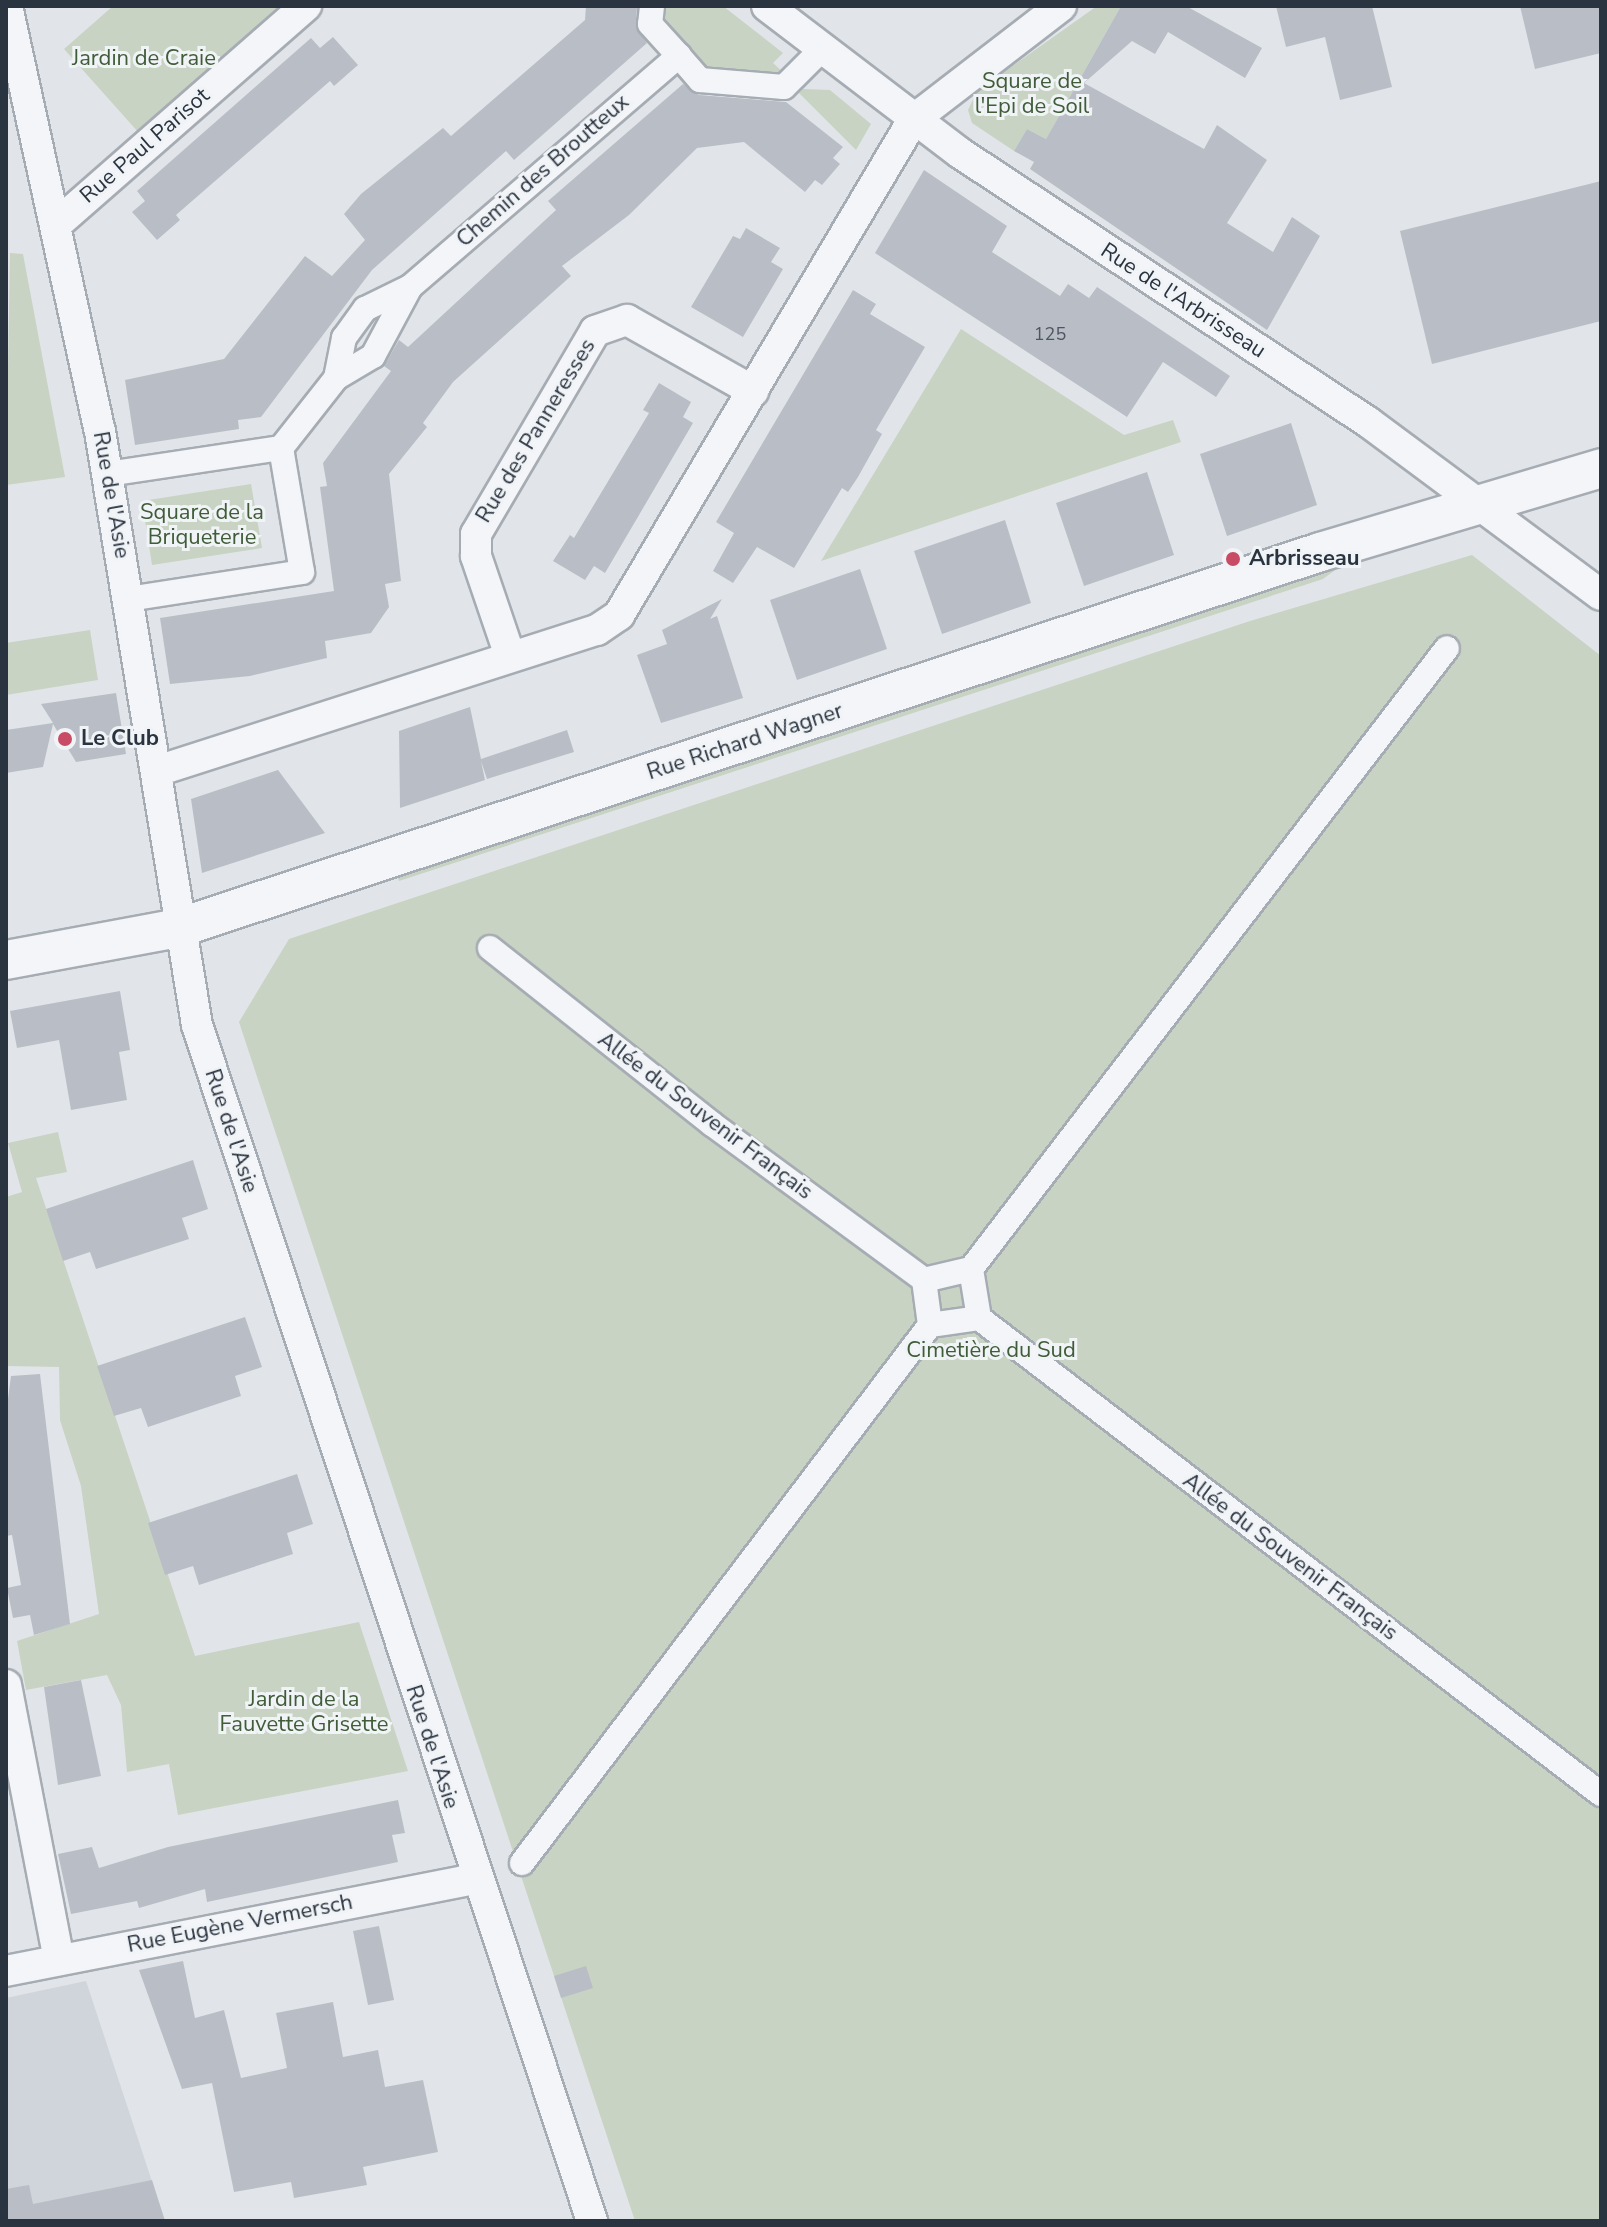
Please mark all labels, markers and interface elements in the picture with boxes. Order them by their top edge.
park label: Jardin de Craie [72,46,216,72]
park label: Square de l'Epi de Soil [975,68,1089,120]
street label: Rue Paul Parisot [75,83,215,209]
street label: Chemin des Broutteux [451,89,635,253]
street label: Rue de l'Arbrisseau [1095,238,1271,364]
house number: 125 [1034,323,1066,345]
street label: Rue des Panneresses [471,334,601,528]
street label: Rue de l'Asie [87,429,135,561]
park label: Square de la Briqueterie [140,499,264,550]
place label: Arbrisseau [1249,546,1360,572]
marker: Arbrisseau [1224,550,1242,568]
street label: Rue Richard Wagner [644,698,846,786]
place label: Le Club [81,726,159,752]
marker: Le Club [56,730,74,748]
street label: Allée du Souvenir Français [592,1027,818,1205]
street label: Rue de l'Asie [199,1066,263,1196]
park label: Cimetière du Sud [906,1338,1076,1364]
street label: Allée du Souvenir Français [1177,1468,1403,1646]
street label: Rue de l'Asie [400,1682,464,1812]
park label: Jardin de la Fauvette Grisette [220,1686,388,1738]
street label: Rue Eugène Vermersch [125,1889,355,1959]

